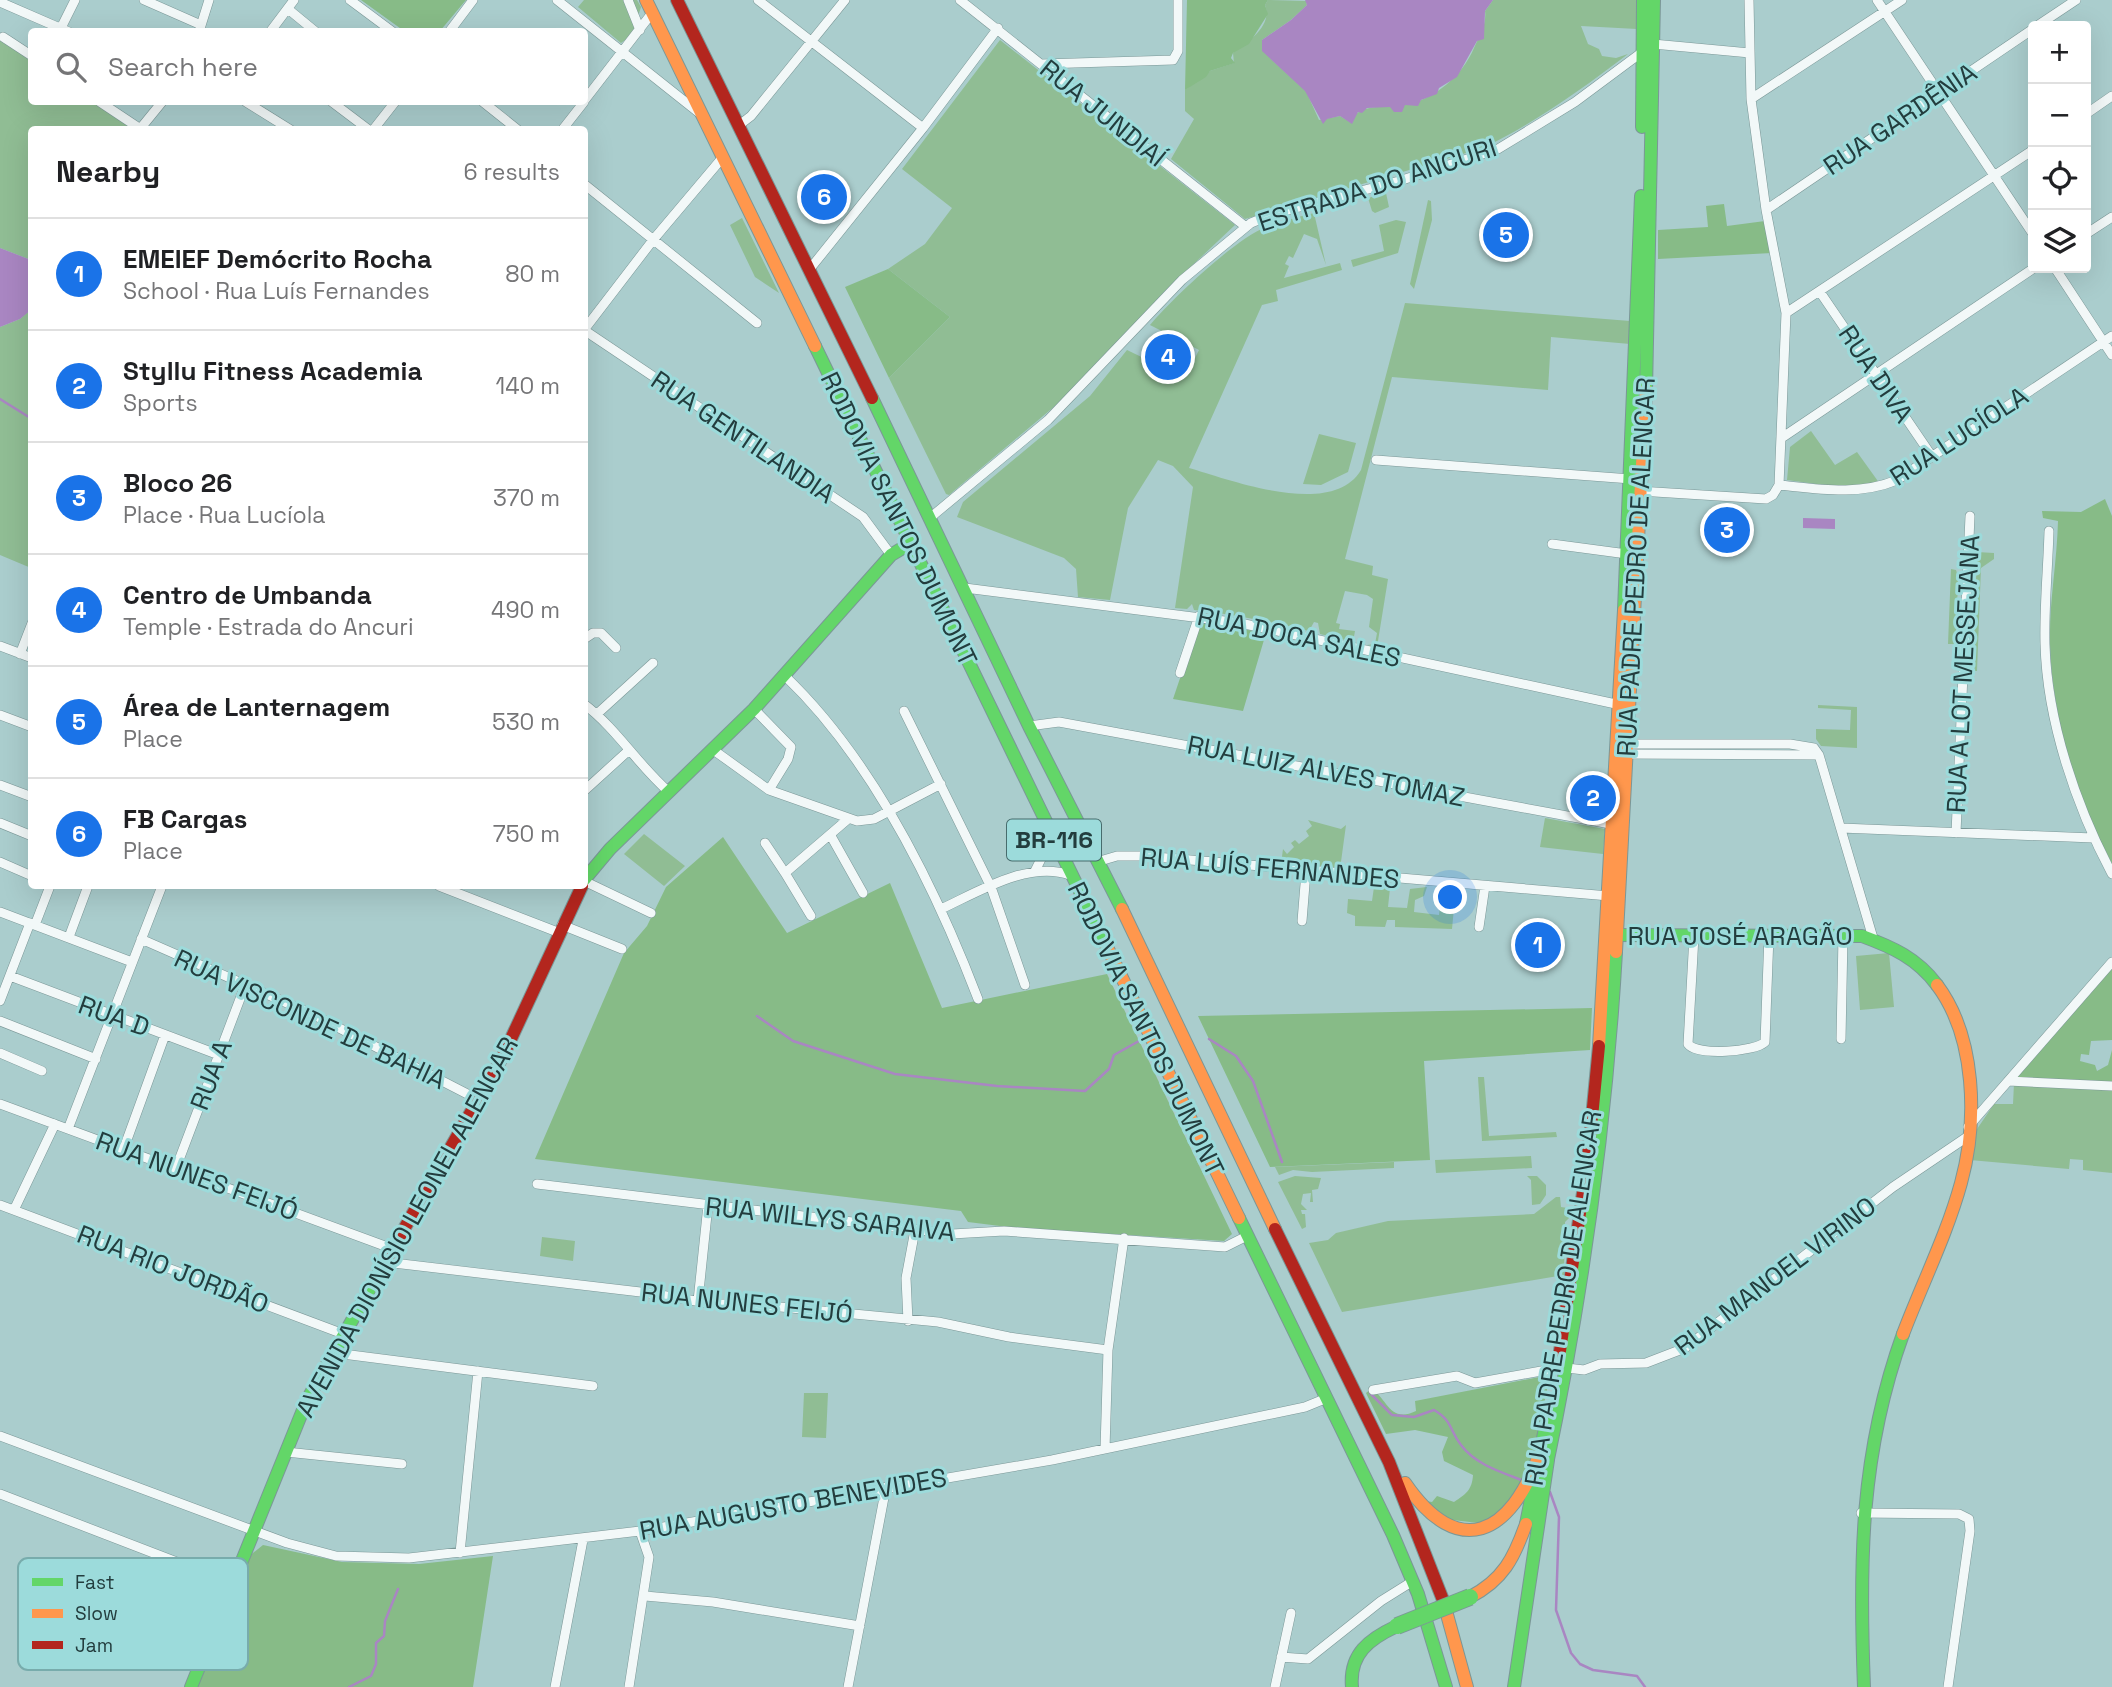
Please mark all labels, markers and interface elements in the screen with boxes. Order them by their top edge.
map controls [2028,21,2091,273]
button: + [2028,21,2091,84]
search box [28,28,588,105]
icon: search [52,48,90,86]
text: Search here [108,50,258,84]
street label: RUA JUNDIAÍ [1033,52,1173,174]
street label: RUA GARDÊNIA [1817,55,1983,183]
button: − [2028,84,2091,147]
street label: ESTRADA DO ANCURI [1253,130,1501,240]
button: locate [2028,147,2091,210]
text: Nearby [56,152,160,191]
text: 6 results [464,157,560,187]
pin: 6 [801,171,847,223]
pin: 5 [1483,209,1529,261]
button: layers [2028,210,2091,273]
text: EMEIEF Demócrito Rocha [123,242,432,276]
text: 1 [74,259,84,289]
text: 80 m [505,259,560,289]
text: School · Rua Luís Fernandes [123,276,430,306]
street label: RUA DIVA [1831,319,1921,429]
pin: 4 [1145,331,1191,383]
text: Styllu Fitness Academia [123,354,423,388]
street label: RUA GENTILANDIA [645,363,841,511]
street label: RODOVIA SANTOS DUMONT [813,366,985,672]
text: 2 [72,371,86,401]
text: 140 m [496,371,560,401]
street label: RUA PADRE PEDRO DE ALENCAR [1609,377,1663,757]
street label: RUA LUCÍOLA [1883,379,2035,493]
text: Sports [123,388,198,418]
text: Bloco 26 [123,466,232,500]
text: 3 [72,483,86,513]
text: 370 m [493,483,560,513]
text: Place · Rua Lucíola [123,500,326,530]
pin: 3 [1704,504,1750,556]
street label: RUA A LOT MESSEJANA [1939,534,1987,814]
text: Centro de Umbanda [123,578,372,612]
text: 4 [72,595,86,625]
text: 490 m [491,595,560,625]
street label: RUA DOCA SALES [1194,599,1404,675]
text: Temple · Estrada do Ancuri [123,612,414,642]
text: Área de Lanternagem [123,690,390,724]
text: 5 [72,707,86,737]
text: 530 m [492,707,560,737]
text: Place [123,724,183,754]
street label: RUA LUIZ ALVES TOMAZ [1184,727,1468,815]
pin: 2 [1570,772,1616,824]
text: FB Cargas [123,802,248,836]
text: 6 [72,819,86,849]
text: 750 m [493,819,560,849]
road number: BR-116 [1007,820,1101,860]
text: Place [123,836,183,866]
street label: RUA LUÍS FERNANDES [1139,840,1401,896]
street label: RODOVIA SANTOS DUMONT [1060,876,1232,1182]
your location [1433,880,1467,914]
pin: 1 [1515,919,1561,971]
street label: RUA JOSÉ ARAGÃO [1627,919,1853,953]
street label: RUA VISCONDE DE BAHIA [169,941,451,1097]
street label: RUA D [74,987,154,1045]
street label: AVENIDA DIONÍSIO LEONEL ALENCAR [288,1031,526,1423]
street label: RUA A [182,1035,240,1115]
street label: RUA PADRE PEDRO DE ALENCAR [1517,1108,1609,1488]
street label: RUA NUNES FEIJÓ [91,1124,303,1228]
street label: RUA WILLYS SARAIVA [704,1189,956,1249]
street label: RUA MANOEL VIRINO [1667,1189,1883,1363]
street label: RUA RIO JORDÃO [72,1217,274,1321]
street label: RUA NUNES FEIJÓ [639,1275,855,1331]
street label: RUA AUGUSTO BENEVIDES [637,1460,949,1548]
legend [18,1558,248,1670]
text: Fast [75,1570,115,1595]
text: Slow [75,1601,118,1626]
text: Jam [75,1633,113,1658]

